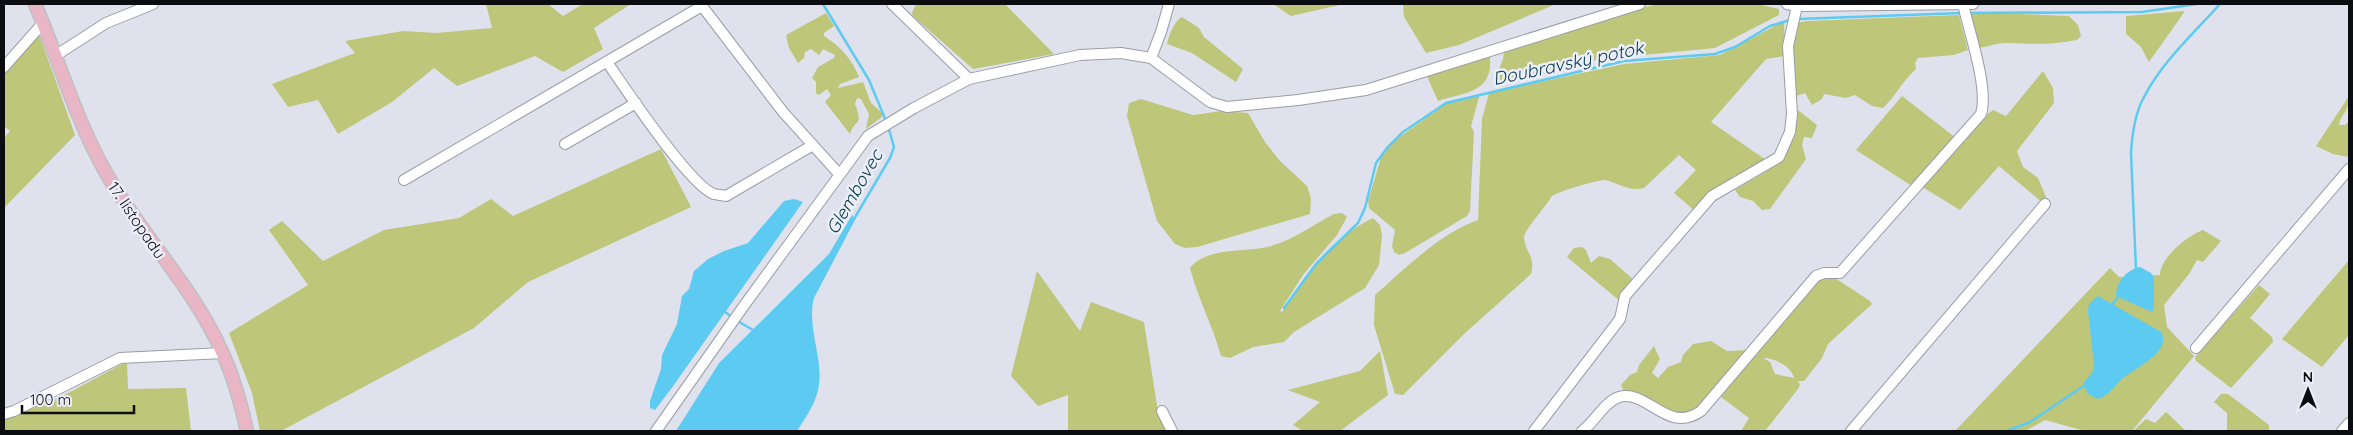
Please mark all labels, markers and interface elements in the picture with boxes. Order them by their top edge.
water label: Doubravský potok [1491,36,1647,90]
water label: Glembovec [821,144,888,238]
street label: 17. listopadu [104,178,170,262]
north arrow [2283,365,2333,415]
text: N [2303,368,2313,386]
scale bar [22,382,135,414]
text: 100 m [30,390,71,409]

